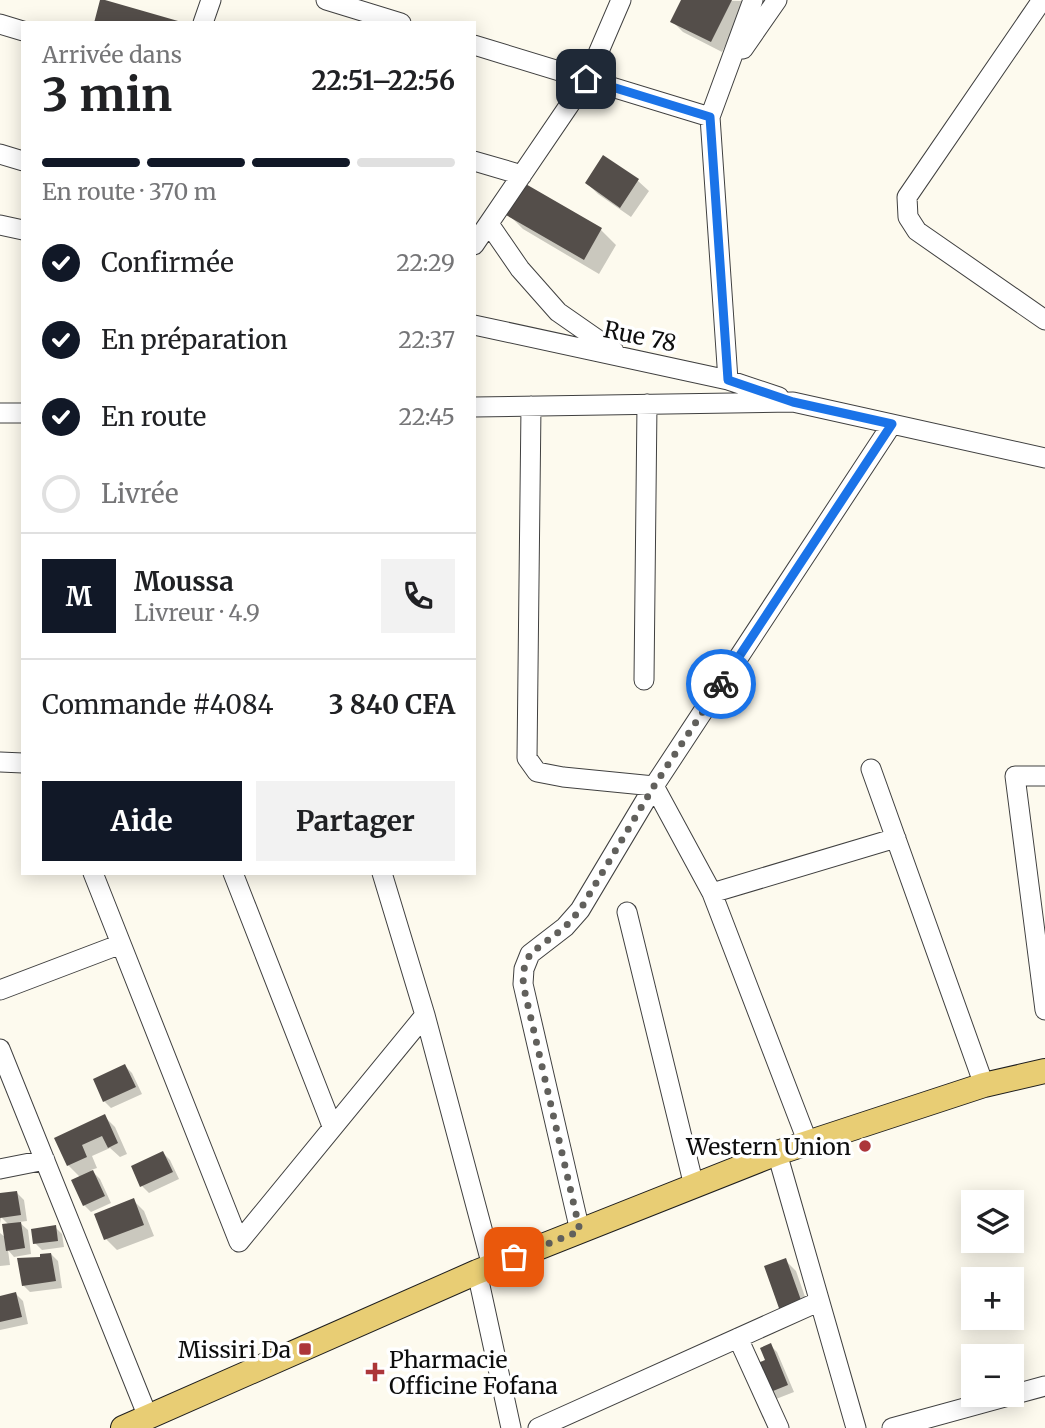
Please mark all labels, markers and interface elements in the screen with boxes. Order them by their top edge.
text: Arrivée dans [42,40,182,69]
pin [556,49,616,109]
icon: home [567,60,605,98]
text: 22:51–22:56 [312,64,455,97]
text: 3 min [42,66,172,124]
text: En route · 370 m [42,177,217,206]
icon: check [42,244,80,282]
text: Confirmée [101,246,234,279]
text: 22:29 [396,248,455,277]
street label: Rue 78 [601,314,679,358]
icon: check [42,321,80,359]
text: En préparation [101,323,288,356]
text: 22:37 [398,325,455,354]
icon: check [42,398,80,436]
text: En route [101,400,206,433]
text: 22:45 [399,402,455,431]
text: Livrée [101,477,179,510]
button: phone [381,559,455,633]
text: Moussa [134,565,234,598]
text: M [66,580,92,613]
text: Livreur · 4.9 [134,598,260,627]
courier [686,649,756,719]
icon: bike [702,665,740,703]
text: Commande #4084 [42,688,273,721]
text: 3 840 CFA [329,688,455,721]
button: Aide [42,781,242,861]
button: Partager [256,781,455,861]
place label: Western Union [685,1132,851,1161]
marker: Western Union [857,1138,873,1154]
map controls [961,1190,1024,1407]
button: layers [961,1190,1024,1253]
pin [484,1227,544,1287]
icon: bag [495,1238,533,1276]
button: + [961,1267,1024,1330]
place label: Missiri Da [178,1335,291,1364]
marker: Missiri Da [297,1341,313,1357]
button: − [961,1344,1024,1407]
place label: Pharmacie Officine Fofana [389,1345,558,1400]
marker: Pharmacie Officine Fofana [367,1364,383,1380]

